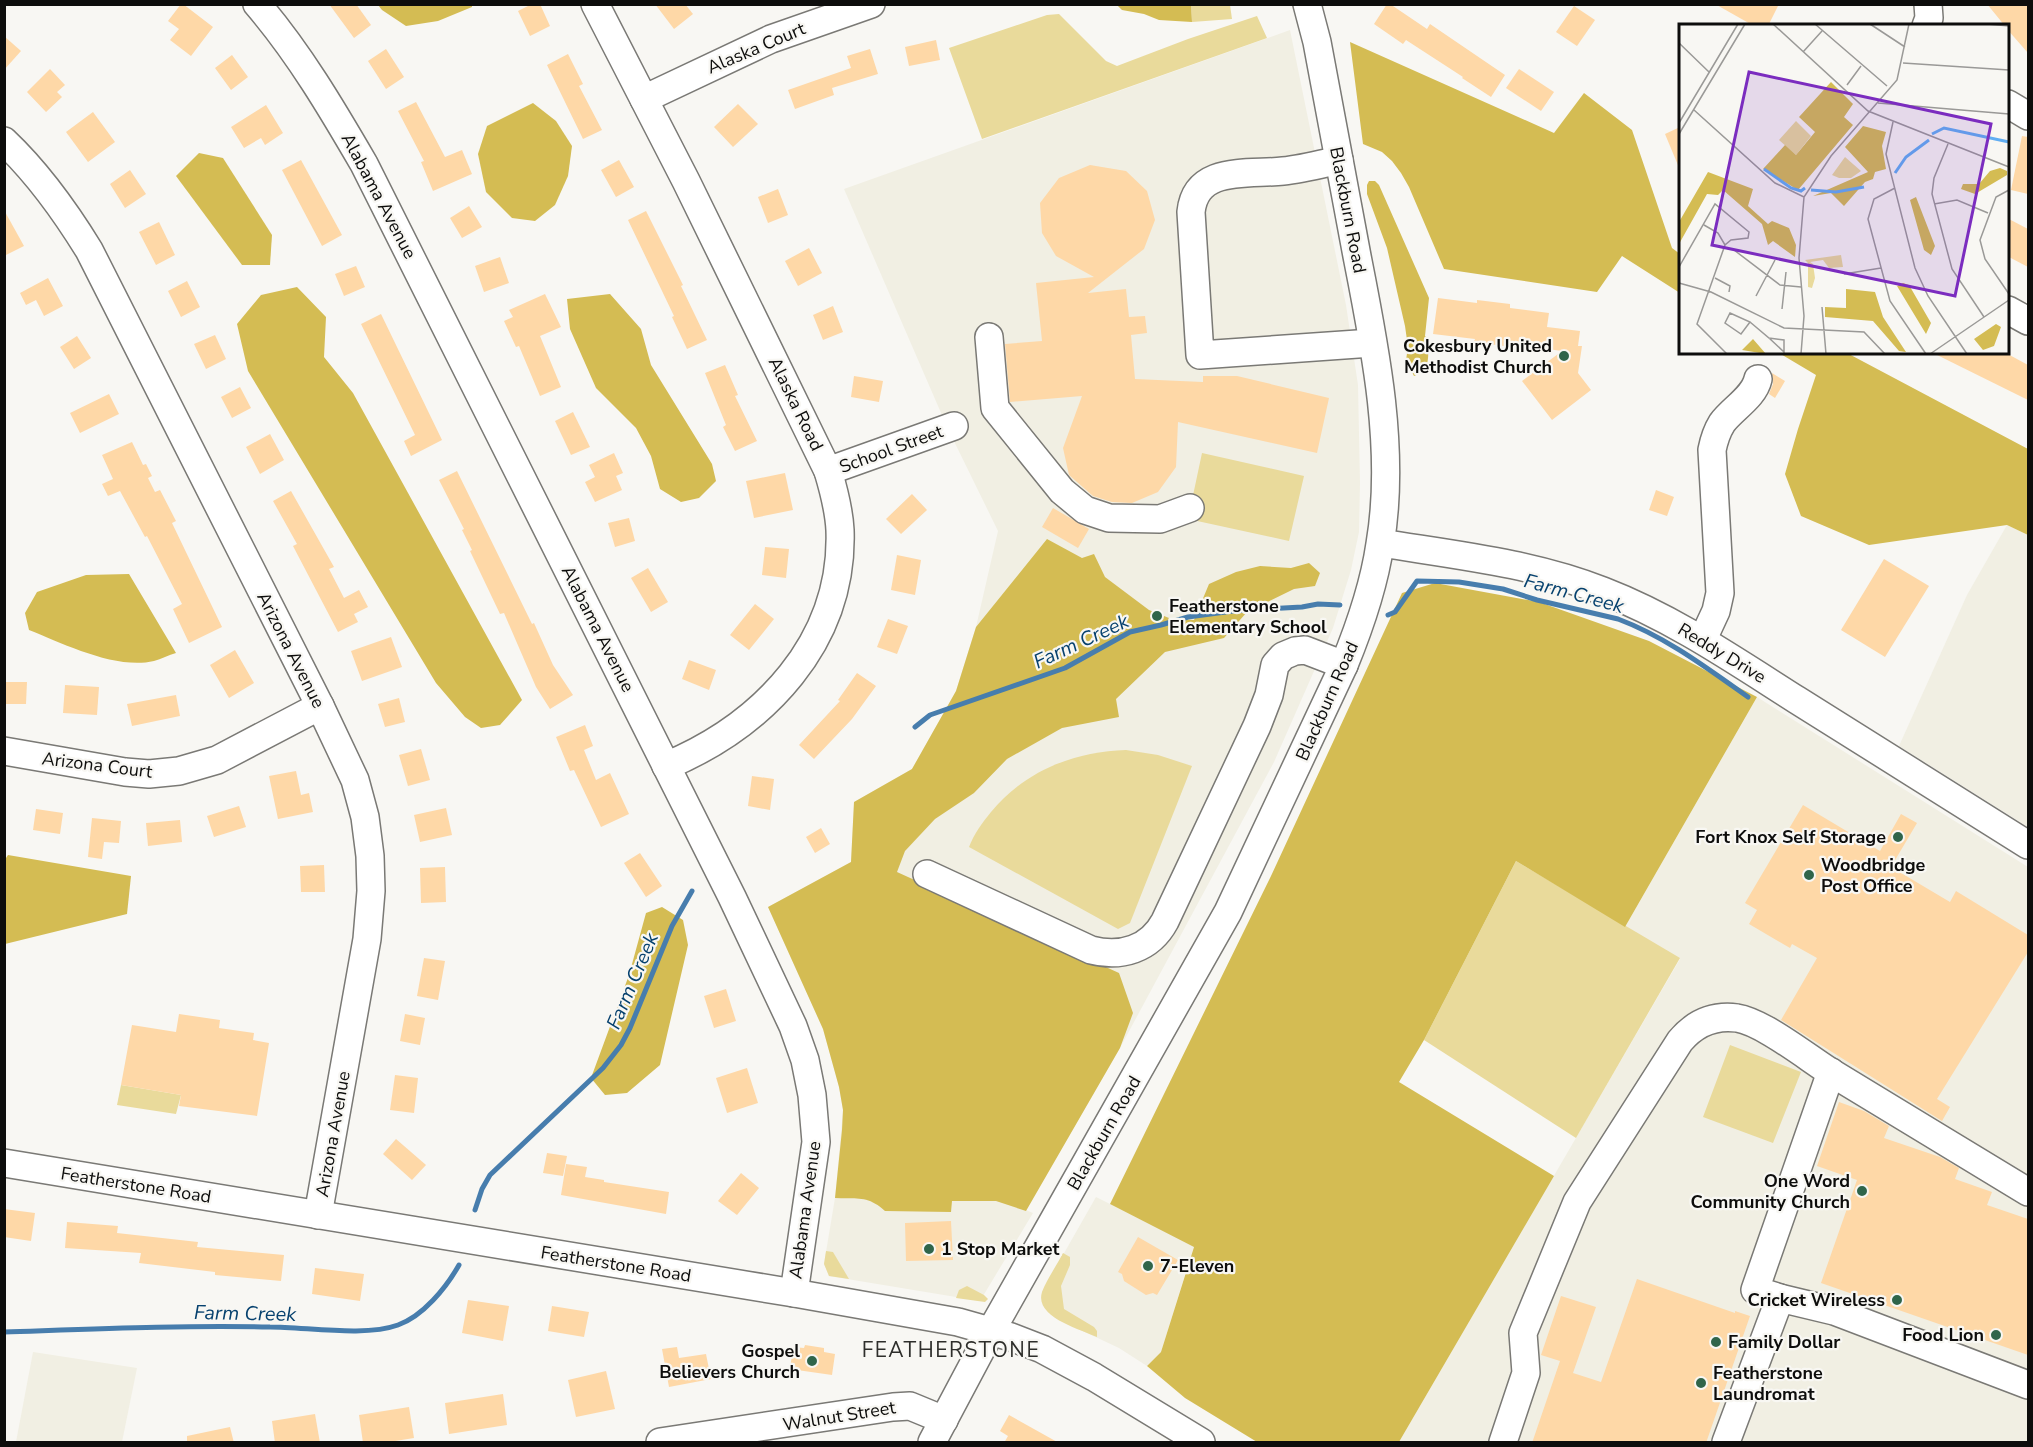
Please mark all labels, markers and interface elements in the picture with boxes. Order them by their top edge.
street label: Alaska Court [703,16,809,79]
inset map [1679,24,2009,354]
street label: Alabama Avenue [336,129,422,263]
street label: Blackburn Road [1324,145,1372,275]
place label: Cokesbury United Methodist Church [1403,334,1552,379]
marker: Cokesbury United Methodist Church [1557,349,1571,363]
street label: Alaska Road [763,353,829,455]
street label: School Street [836,419,947,479]
street label: Alabama Avenue [556,562,640,696]
water label: Farm Creek [1521,567,1628,620]
street label: Arizona Avenue [251,588,331,712]
place label: Featherstone Elementary School [1169,594,1327,639]
water label: Farm Creek [1029,607,1134,675]
marker: Featherstone Elementary School [1150,609,1164,623]
street label: Reddy Drive [1673,617,1771,689]
street label: Blackburn Road [1290,638,1364,764]
street label: Arizona Court [40,746,154,784]
place label: Fort Knox Self Storage [1695,825,1886,849]
marker: Fort Knox Self Storage [1891,830,1905,844]
place label: Woodbridge Post Office [1821,853,1926,898]
marker: Woodbridge Post Office [1802,868,1816,882]
water label: Farm Creek [600,928,665,1034]
street label: Arizona Avenue [310,1069,356,1199]
street label: Blackburn Road [1062,1072,1146,1194]
street label: Alabama Avenue [783,1140,827,1280]
street label: Featherstone Road [59,1161,213,1209]
place label: One Word Community Church [1690,1169,1850,1214]
marker: One Word Community Church [1855,1184,1869,1198]
place label: 1 Stop Market [941,1237,1059,1261]
street label: Featherstone Road [539,1240,693,1288]
marker: 1 Stop Market [922,1242,936,1256]
place label: 7-Eleven [1160,1254,1234,1278]
marker: 7-Eleven [1141,1259,1155,1273]
place label: Cricket Wireless [1747,1288,1885,1312]
marker: Cricket Wireless [1890,1293,1904,1307]
water label: Farm Creek [194,1299,297,1328]
place label: Food Lion [1902,1323,1984,1347]
marker: Food Lion [1989,1328,2003,1342]
place label: Family Dollar [1728,1330,1840,1354]
marker: Family Dollar [1709,1335,1723,1349]
district label: FEATHERSTONE [862,1336,1040,1364]
place label: Gospel Believers Church [659,1339,800,1384]
marker: Gospel Believers Church [805,1354,819,1368]
place label: Featherstone Laundromat [1713,1361,1823,1406]
marker: Featherstone Laundromat [1694,1376,1708,1390]
street label: Walnut Street [781,1395,898,1437]

